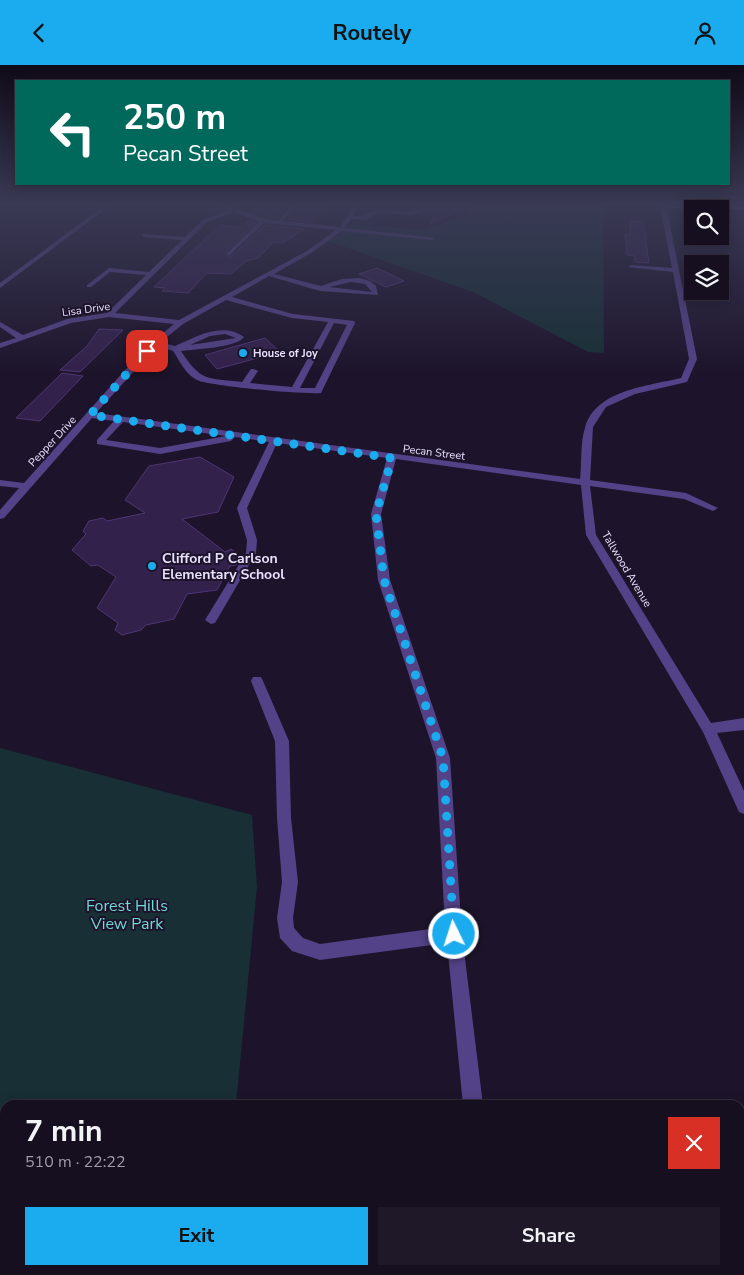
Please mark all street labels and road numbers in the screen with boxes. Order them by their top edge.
street label: Lisa Drive [61,299,111,320]
street label: Pepper Drive [25,413,80,470]
street label: Pecan Street [402,441,466,464]
street label: Tallwood Avenue [598,529,655,610]

